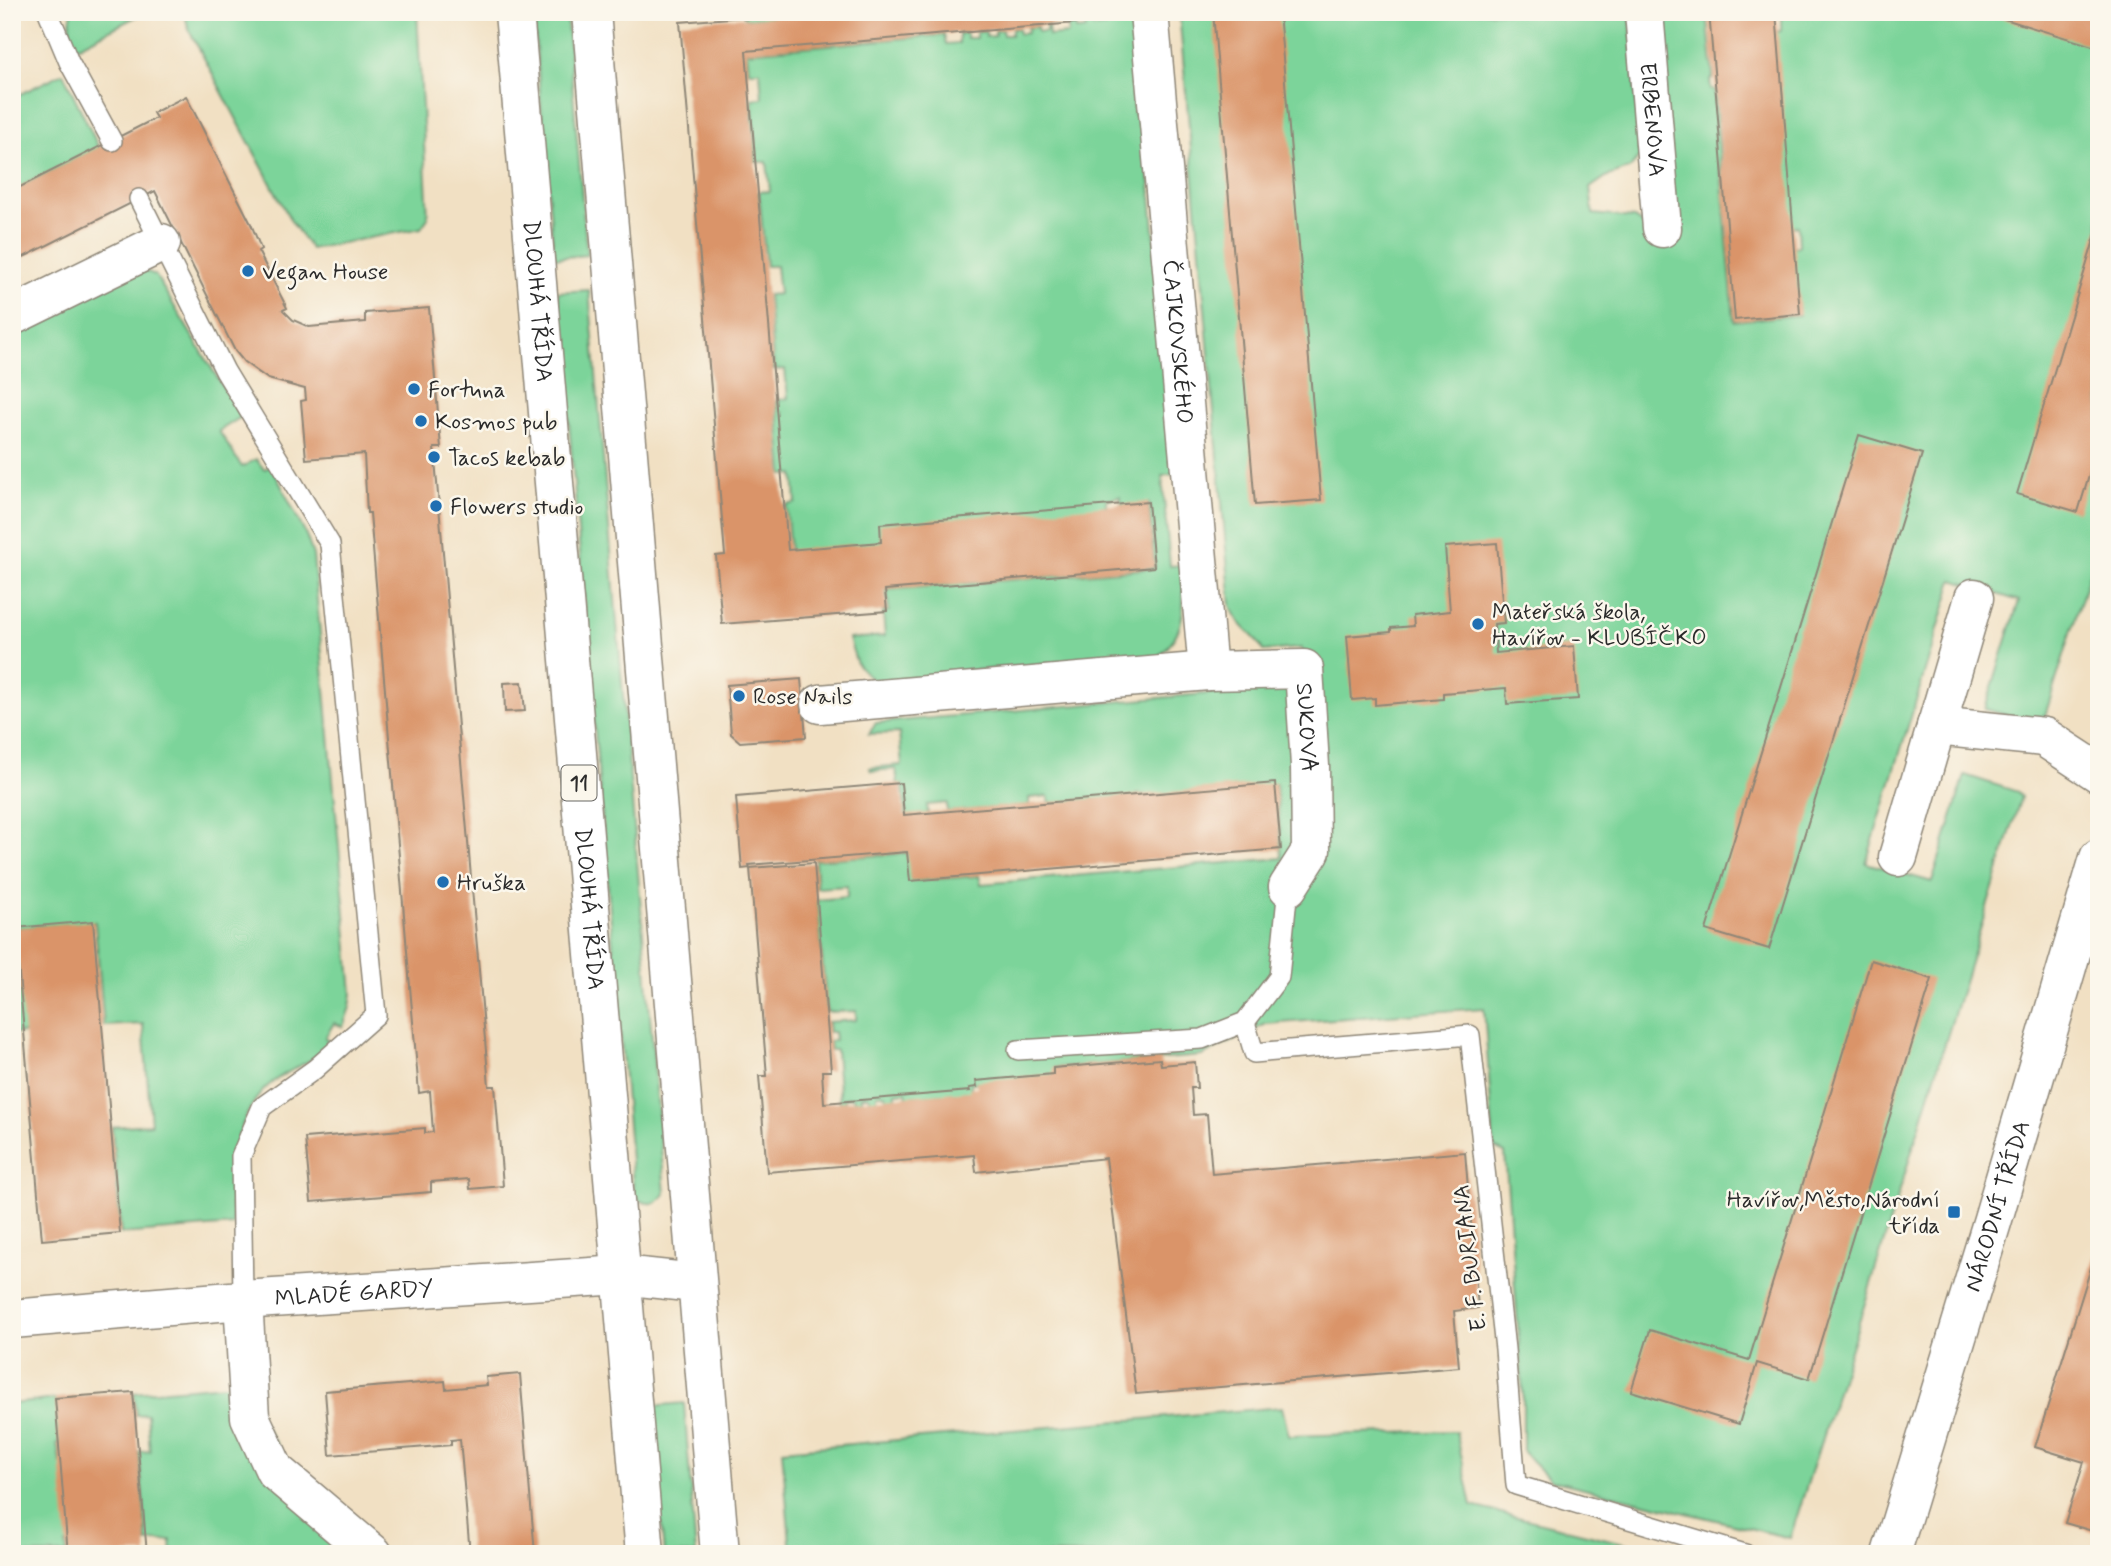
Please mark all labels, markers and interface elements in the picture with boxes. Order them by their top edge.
street label: ERBENOVA [1631,61,1671,178]
street label: DLOUHÁ TŘÍDA [515,219,558,384]
place label: Vegan House [262,258,388,290]
street label: ČAJKOVSKÉHO [1154,258,1199,425]
marker: Vegan House [240,263,256,279]
place label: Fortuna [428,376,506,406]
marker: Fortuna [406,381,422,397]
place label: Kosmos pub [435,408,558,438]
marker: Kosmos pub [413,413,429,429]
place label: Tacos kebab [448,444,565,474]
marker: Tacos kebab [426,449,442,465]
place label: Flowers studio [450,493,584,523]
marker: Flowers studio [428,498,444,514]
place label: Mateřská škola, Havířov - KLUBÍČKO [1492,598,1707,654]
marker: Mateřská škola, Havířov - KLUBÍČKO [1470,616,1486,632]
street label: SUKOVA [1288,682,1323,773]
place label: Rose Nails [753,683,852,713]
marker: Rose Nails [731,688,747,704]
road number: 11 [562,766,596,800]
street label: DLOUHÁ TŘÍDA [566,826,610,991]
place label: Hruška [457,869,526,899]
marker: Hruška [435,874,451,890]
street label: NÁRODNÍ TŘÍDA [1959,1117,2038,1296]
street label: E. F. BURIANA [1447,1183,1495,1333]
place label: Havířov,Město,Národní třída [1727,1186,1940,1242]
marker: Havířov,Město,Národní třída [1946,1204,1962,1220]
street label: MLADÉ GARDY [274,1274,435,1315]

